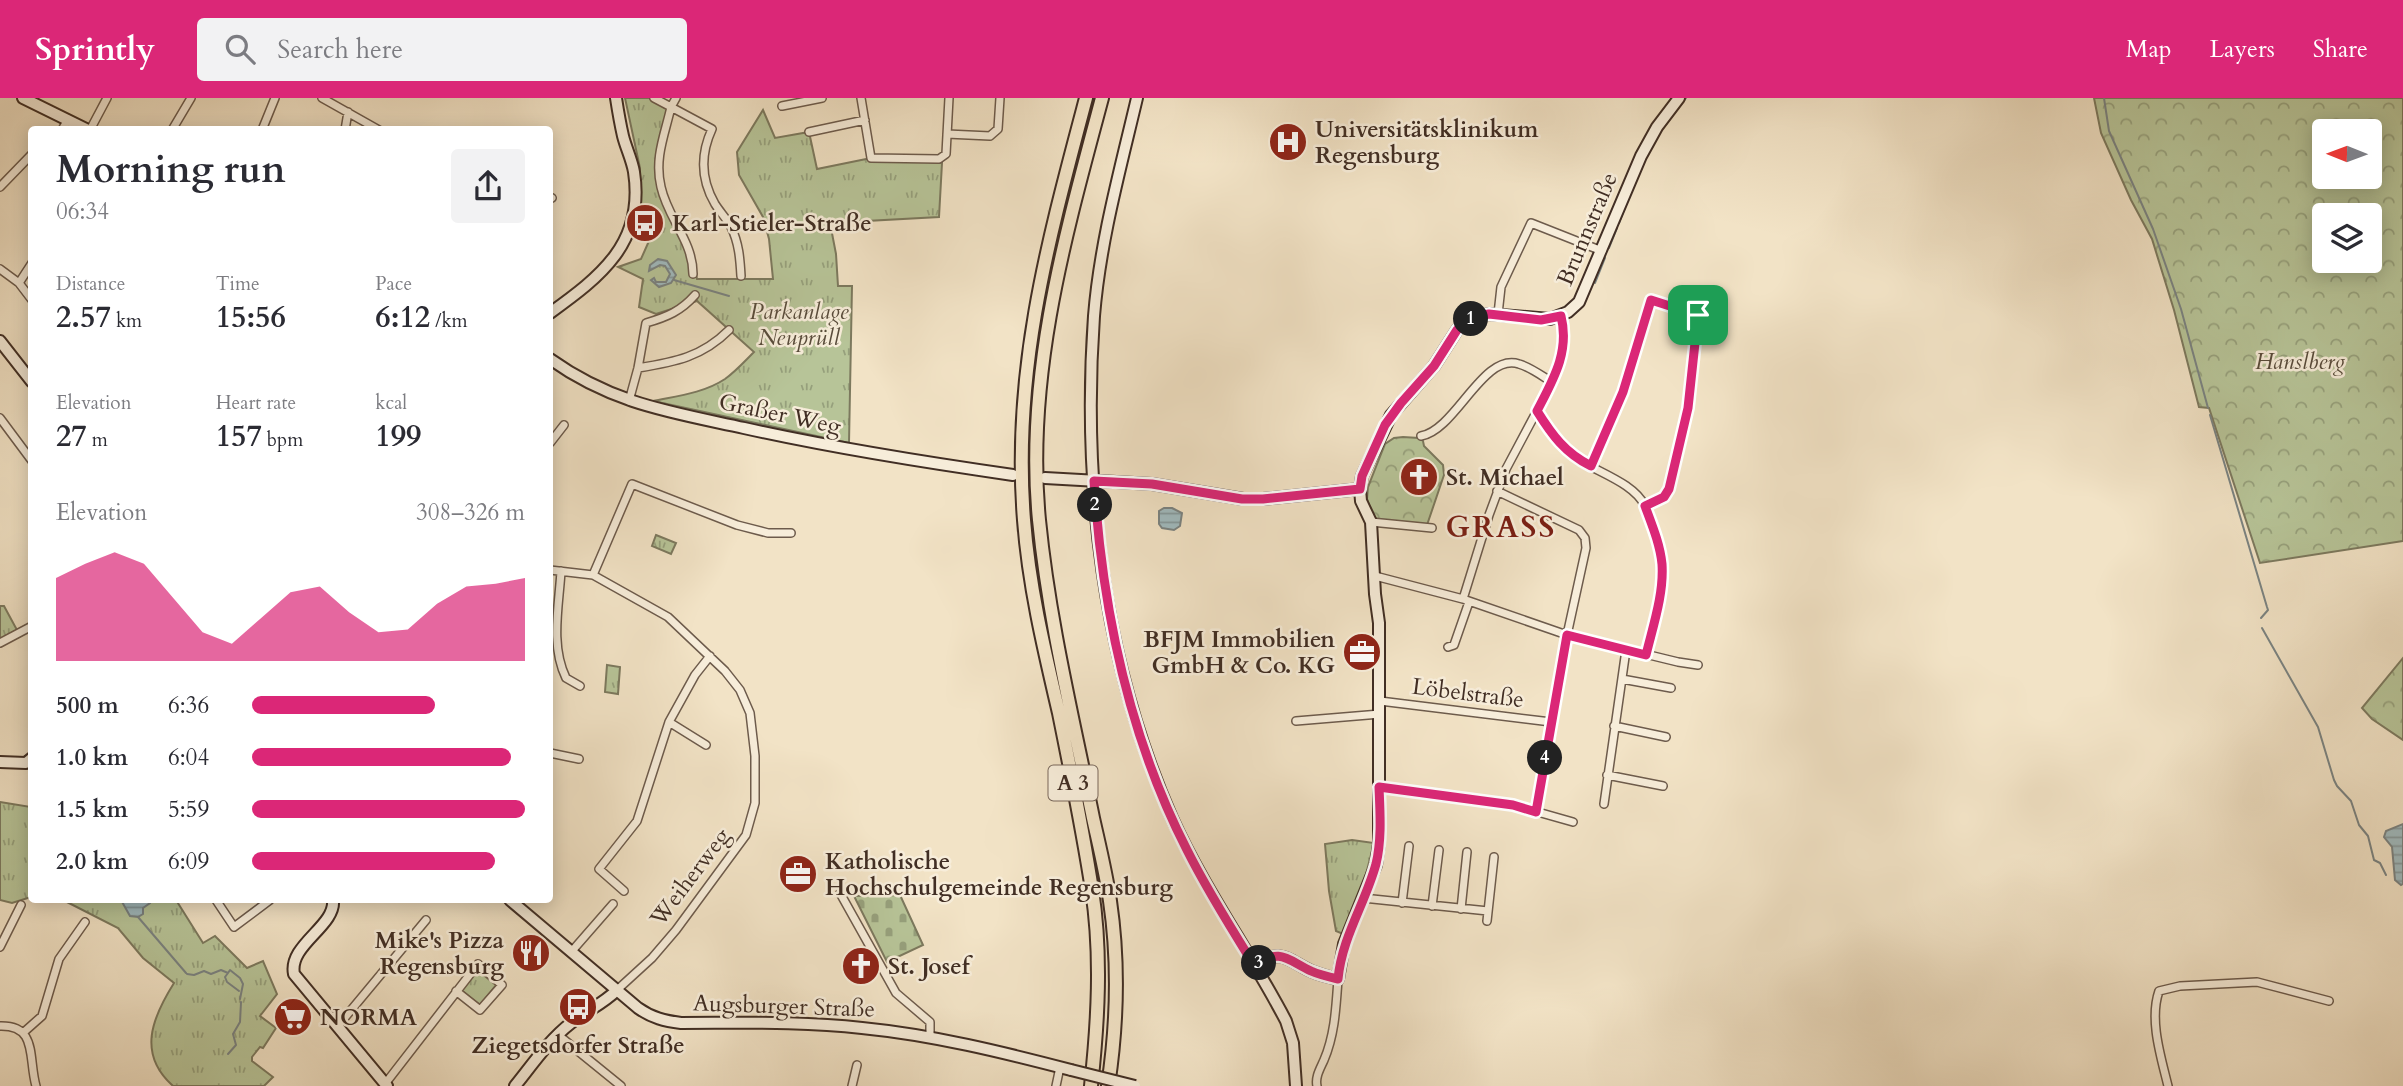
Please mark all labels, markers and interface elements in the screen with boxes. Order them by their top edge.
search box [197,18,687,81]
text: Sprintly [35,27,155,72]
icon: search [221,30,259,68]
text: Search here [277,32,403,67]
text: Map [2126,33,2172,66]
text: Layers [2210,33,2275,66]
text: Share [2313,33,2368,66]
place label: Universitätsklinikum Regensburg [1315,114,1539,171]
north arrow [2312,119,2382,189]
map controls [2312,119,2382,273]
hospital icon: Universitätsklinikum Regensburg [1267,121,1309,163]
text: Morning run [56,144,286,196]
button: share [451,149,525,223]
street label: Brunnstraße [1549,168,1625,290]
text: 06:34 [56,196,109,227]
bus stop icon: Karl-Stieler-Straße [624,202,666,244]
button: layers [2312,203,2382,273]
place label: Karl-Stieler-Straße [672,208,872,239]
text: Distance [56,271,125,297]
text: Time [216,271,260,297]
text: Pace [375,271,412,297]
pin [1668,285,1728,345]
park label: Parkanlage Neuprüll [749,296,849,353]
icon: arrive [1679,296,1717,334]
text: 2.57 [56,297,111,338]
text: 15:56 [216,297,286,338]
text: 6:12 [375,297,430,338]
pin: 1 [1454,302,1488,336]
text: 1 [1466,305,1475,331]
text: km [111,308,142,334]
text: /km [430,308,468,334]
park label: Hanslberg [2255,346,2346,377]
street label: Graßer Weg [716,386,844,442]
text: Elevation [56,390,131,416]
text: Heart rate [216,390,296,416]
text: kcal [375,390,407,416]
text: 27 [56,416,87,457]
text: 157 [216,416,262,457]
text: 199 [375,416,421,457]
text: m [87,427,108,453]
text: bpm [262,427,303,453]
church icon: St. Michael [1398,456,1440,498]
place label: St. Michael [1446,462,1564,493]
pin: 2 [1078,488,1112,522]
text: 2 [1090,491,1099,517]
text: Elevation [56,497,147,528]
text: 308–326 m [416,497,525,528]
district label: GRASS [1446,507,1556,548]
place label: BFJM Immobilien GmbH & Co. KG [1143,624,1335,681]
office icon: BFJM Immobilien GmbH & Co. KG [1341,631,1383,673]
street label: Löbelstraße [1410,671,1526,715]
text: 500 m [56,690,119,721]
text: 6:36 [168,690,209,721]
pin: 4 [1528,740,1562,776]
text: 1.0 km [56,742,128,773]
text: 6:04 [168,742,209,773]
text: 4 [1540,744,1549,770]
road number: A 3 [1048,766,1098,800]
text: 1.5 km [56,794,128,825]
text: 5:59 [168,794,209,825]
street label: Weiherweg [642,821,737,933]
text: 2.0 km [56,846,128,877]
text: 6:09 [168,846,209,877]
place label: Katholische Hochschulgemeinde Regensburg [825,846,1173,903]
office icon: Katholische Hochschulgemeinde Regensburg [777,853,819,895]
place label: Mike's Pizza Regensburg [375,925,505,982]
restaurant icon: Mike's Pizza Regensburg [510,932,552,974]
church icon: St. Josef [840,945,882,987]
pin: 3 [1242,946,1276,980]
text: 3 [1254,949,1263,975]
place label: St. Josef [888,951,974,982]
bus stop icon: Ziegetsdorfer Straße [557,986,599,1028]
street label: Augsburger Straße [692,987,876,1025]
supermarket icon: NORMA [272,996,314,1038]
place label: NORMA [320,1002,418,1033]
place label: Ziegetsdorfer Straße [471,1030,685,1061]

